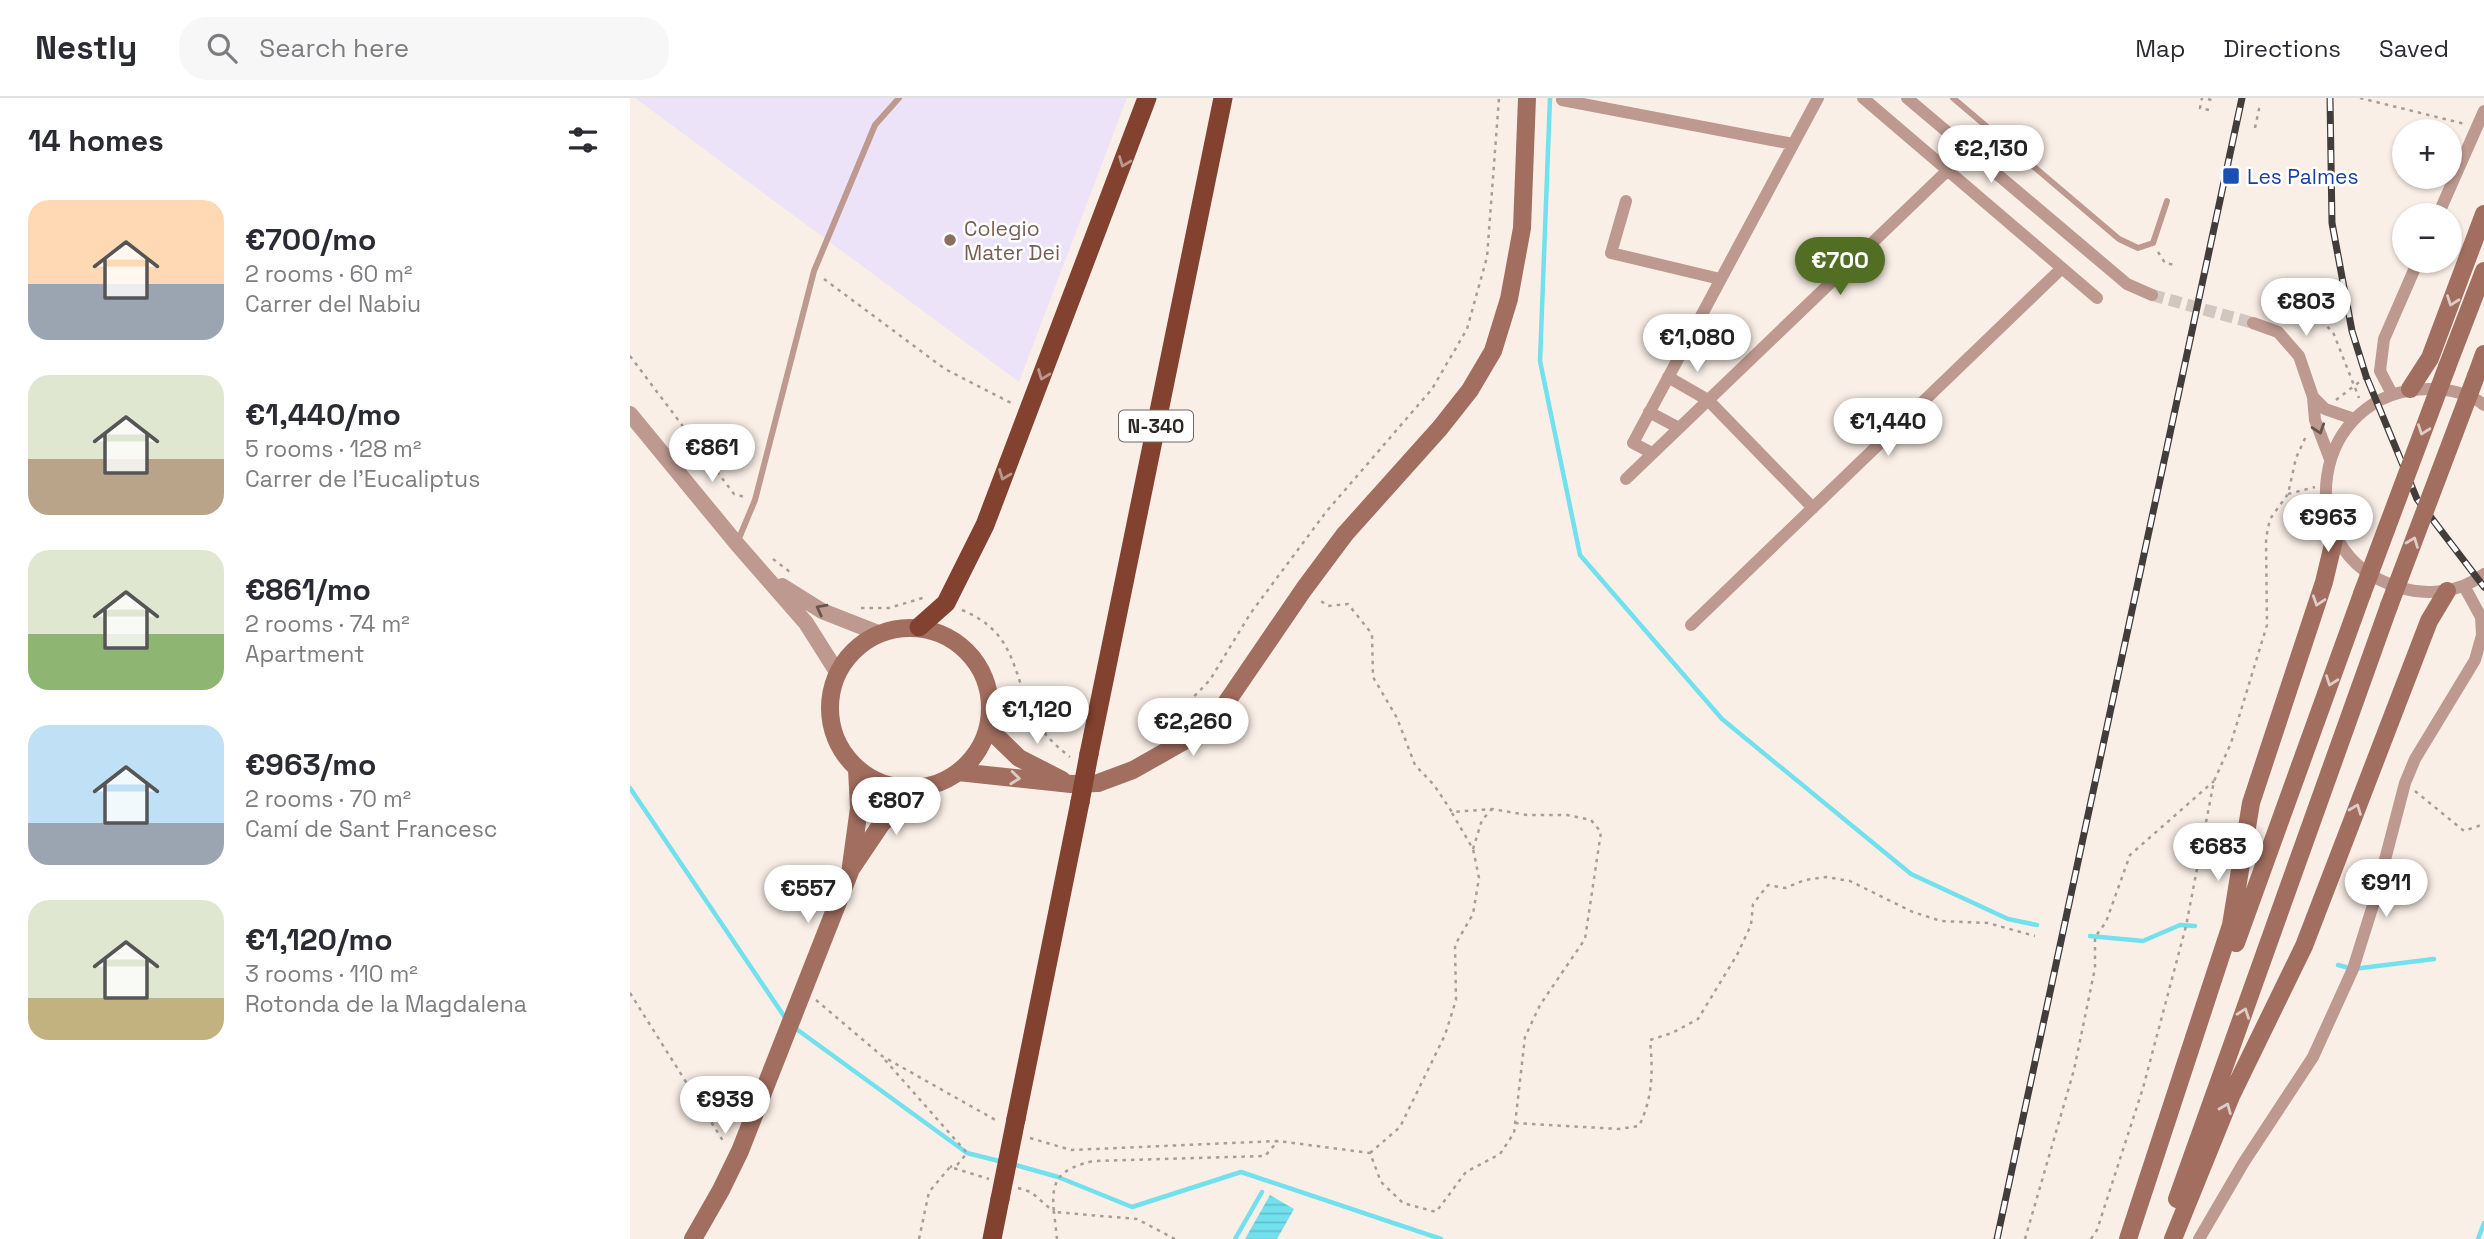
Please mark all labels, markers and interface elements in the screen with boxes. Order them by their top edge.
search box [179,17,669,80]
text: Nestly [35,27,137,69]
icon: search [203,29,241,67]
text: Search here [259,31,409,65]
text: Map [2135,33,2185,64]
text: Directions [2223,33,2341,64]
text: Saved [2379,33,2449,64]
map controls [2392,119,2462,273]
button: + [2392,119,2462,189]
text: 14 homes [28,121,164,160]
icon: filters [564,121,602,159]
pin: €2,130 [1934,126,2048,185]
text: €2,130 [1954,133,2028,163]
one-way arrow [1118,156,1132,168]
place label: Les Palmes [2247,163,2358,190]
marker: Les Palmes [2221,166,2241,186]
button: − [2392,203,2462,273]
place label: Colegio Mater Dei [964,215,1060,266]
text: €700/mo [245,220,376,259]
icon: home [84,228,168,312]
marker: Colegio Mater Dei [942,232,958,248]
pin: €700 [1799,238,1881,297]
text: €700 [1811,245,1869,275]
text: 2 rooms · 60 m² [245,259,412,289]
pin: €803 [2265,278,2347,338]
text: €803 [2277,286,2335,316]
text: Carrer del Nabiu [245,289,421,319]
one-way arrow [2446,294,2460,306]
pin: €1,080 [1640,314,1754,374]
text: €1,080 [1659,322,1735,352]
one-way arrow [1037,368,1051,380]
text: €1,440/mo [245,395,401,434]
pin: €1,440 [1831,398,1945,458]
icon: home [84,403,168,487]
text: €1,440 [1850,406,1926,436]
road number: N-340 [1119,410,1193,442]
one-way arrow [2311,422,2325,434]
pin: €861 [671,424,753,484]
one-way arrow [2417,424,2431,436]
text: €861 [685,432,739,462]
text: 5 rooms · 128 m² [245,434,421,464]
text: Carrer de l'Eucaliptus [245,464,480,494]
one-way arrow [999,469,1013,481]
pin: €963 [2287,494,2369,554]
text: €963 [2299,502,2357,532]
one-way arrow [2405,537,2419,549]
text: €861/mo [245,570,371,609]
icon: home [84,578,168,662]
one-way arrow [2312,595,2326,607]
one-way arrow [816,604,828,618]
text: 2 rooms · 74 m² [245,609,410,639]
text: Apartment [245,639,365,669]
one-way arrow [2325,675,2339,687]
pin: €1,120 [980,686,1094,746]
text: €1,120 [1002,694,1072,724]
pin: €2,260 [1136,698,1250,758]
text: €2,260 [1154,706,1232,736]
text: €963/mo [245,745,376,784]
icon: home [84,753,168,837]
one-way arrow [1009,771,1020,786]
pin: €807 [855,778,937,837]
text: 2 rooms · 70 m² [245,784,411,814]
text: €807 [868,785,924,815]
one-way arrow [2348,804,2362,816]
text: Camí de Sant Francesc [245,814,498,844]
pin: €683 [2177,824,2259,883]
text: €683 [2189,831,2247,861]
pin: €911 [2345,860,2427,919]
pin: €557 [767,866,849,925]
text: €911 [2361,867,2411,897]
text: €557 [780,873,836,903]
text: €1,120/mo [245,920,393,959]
icon: home [84,928,168,1012]
text: 3 rooms · 110 m² [245,959,418,989]
text: Rotonda de la Magdalena [245,989,527,1019]
one-way arrow [2235,1008,2249,1020]
pin: €939 [684,1076,766,1136]
text: €939 [696,1084,754,1114]
one-way arrow [2218,1102,2232,1114]

